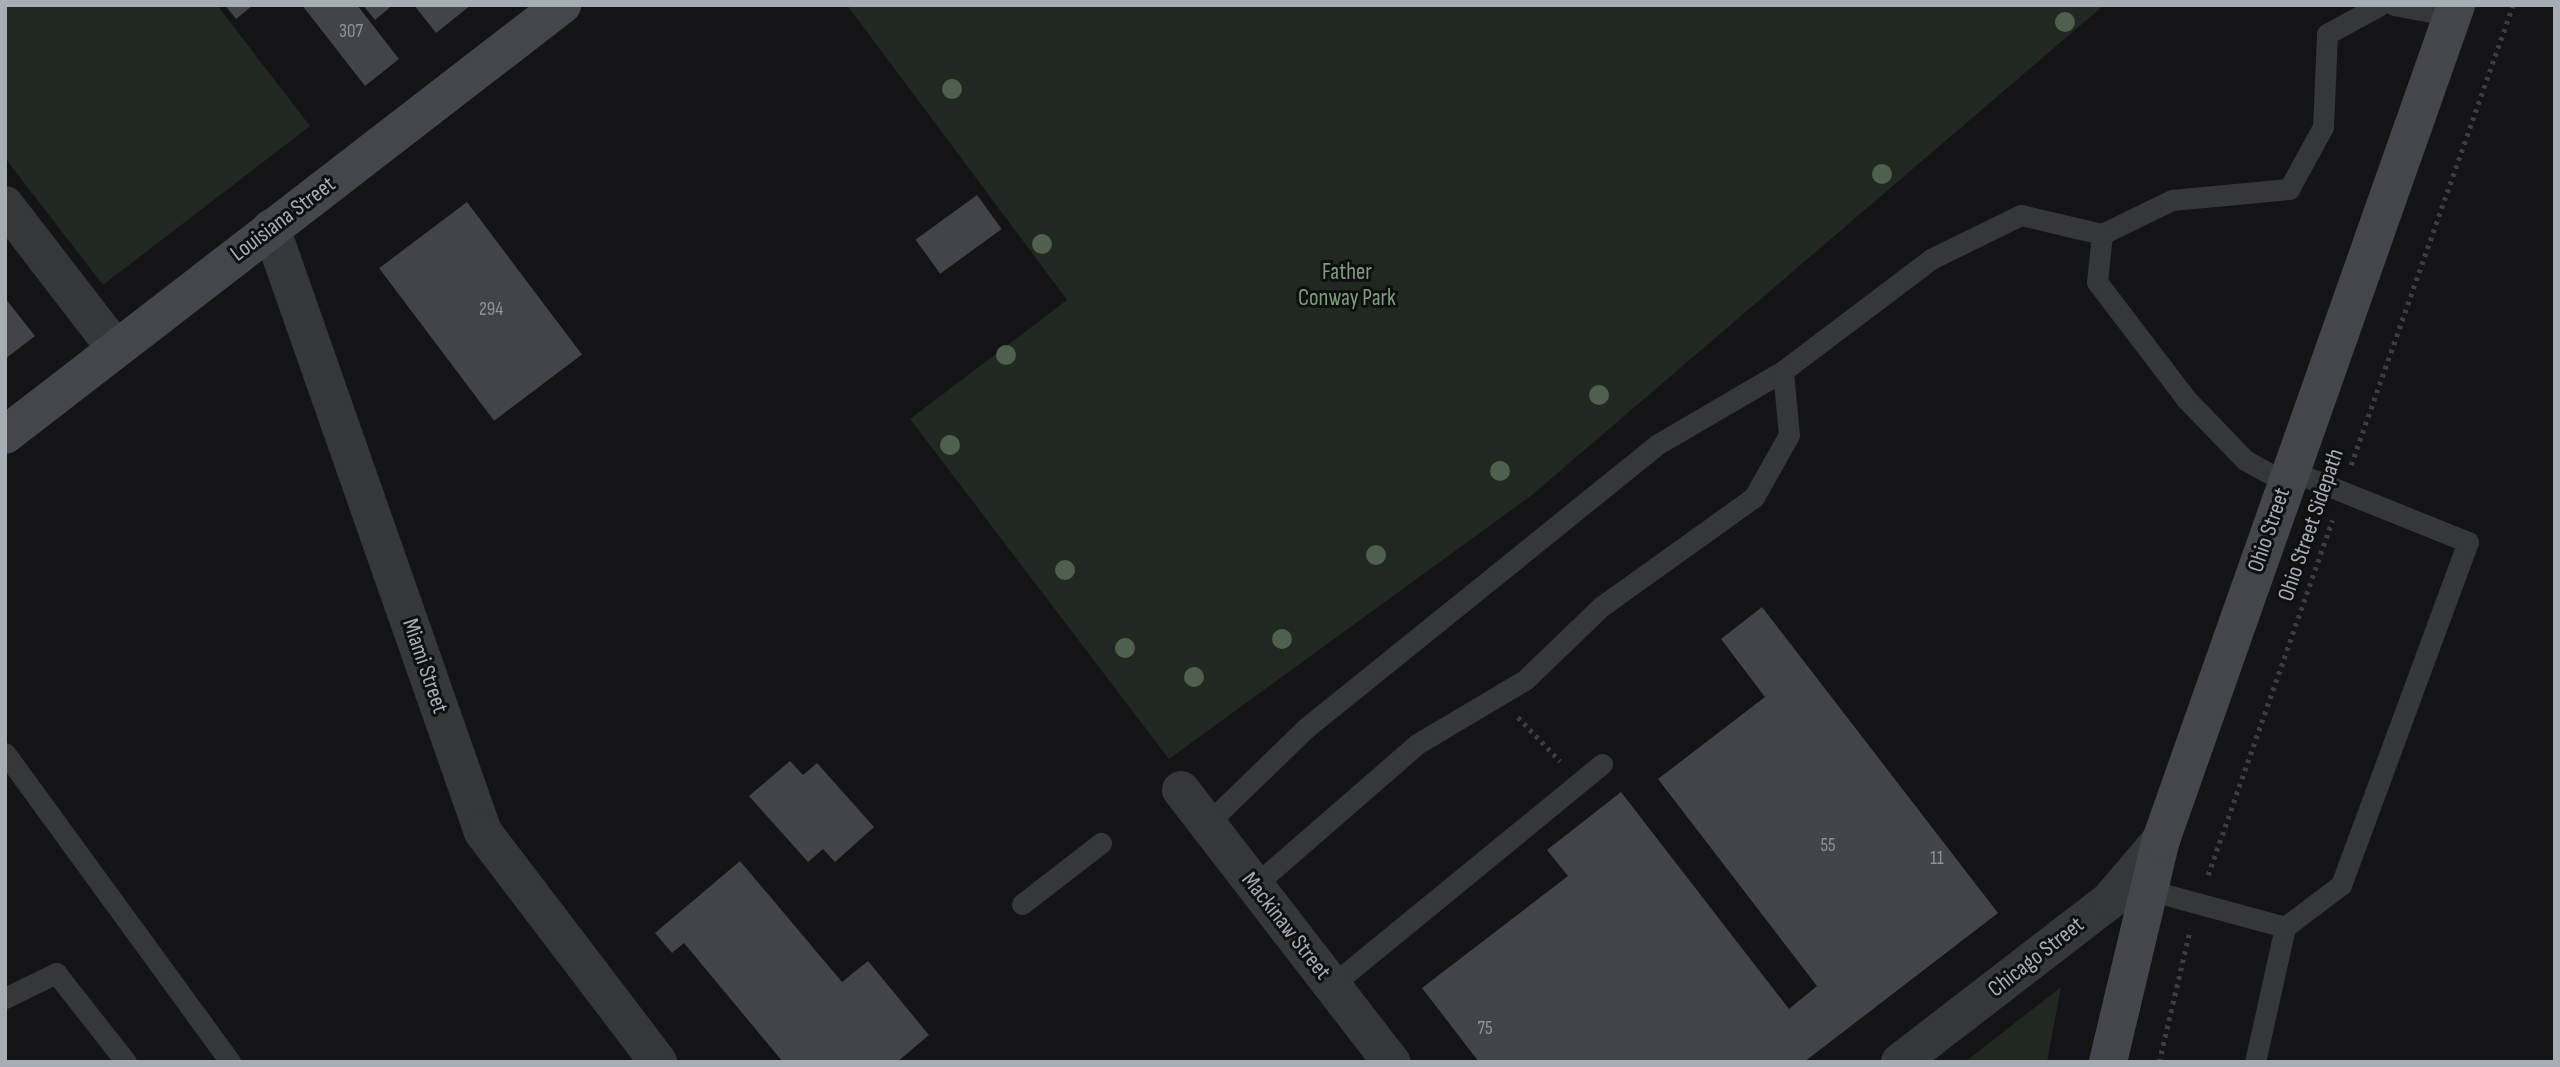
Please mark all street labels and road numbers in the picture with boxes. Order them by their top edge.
street label: Louisiana Street [225,171,341,267]
street label: Ohio Street Sidepath [2272,445,2350,605]
street label: Ohio Street [2242,484,2296,576]
street label: Miami Street [396,615,454,717]
street label: Mackinaw Street [1236,867,1336,985]
street label: Chicago Street [1983,911,2089,1003]

